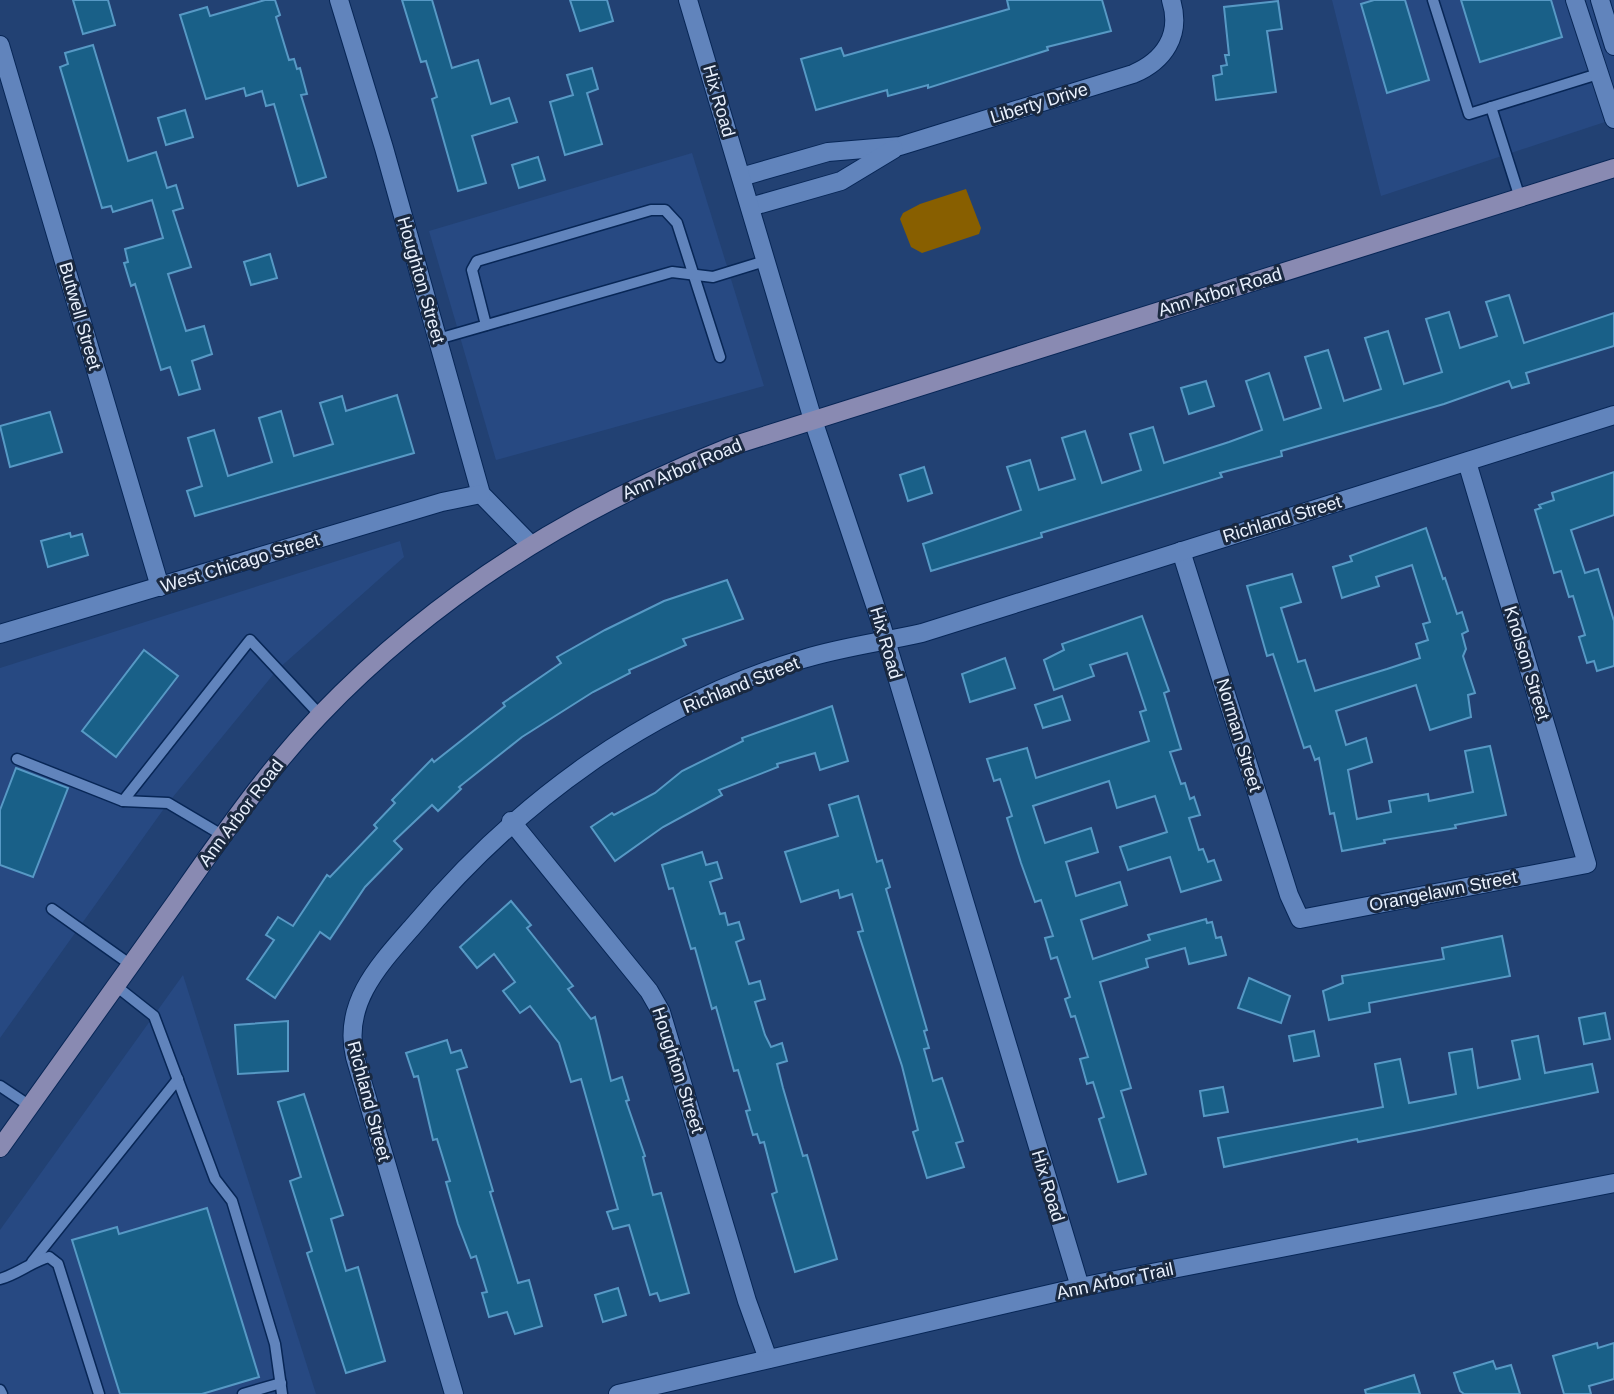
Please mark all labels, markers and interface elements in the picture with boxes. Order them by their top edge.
street label: Hix Road [699,63,739,139]
street label: Liberty Drive [988,79,1090,127]
street label: Houghton Street [393,214,449,346]
street label: Butwell Street [55,260,105,372]
street label: Ann Arbor Road [1156,264,1284,320]
street label: Ann Arbor Road [619,435,745,503]
street label: Richland Street [1220,491,1344,547]
street label: West Chicago Street [158,529,322,597]
street label: Knolson Street [1500,604,1554,722]
street label: Hix Road [866,605,906,681]
street label: Richland Street [680,653,802,717]
street label: Norman Street [1212,676,1266,794]
street label: Ann Arbor Road [194,756,288,870]
street label: Orangelawn Street [1367,867,1519,915]
street label: Houghton Street [648,1005,708,1135]
street label: Richland Street [343,1039,395,1163]
street label: Hix Road [1028,1148,1068,1224]
street label: Ann Arbor Trail [1055,1259,1175,1303]

